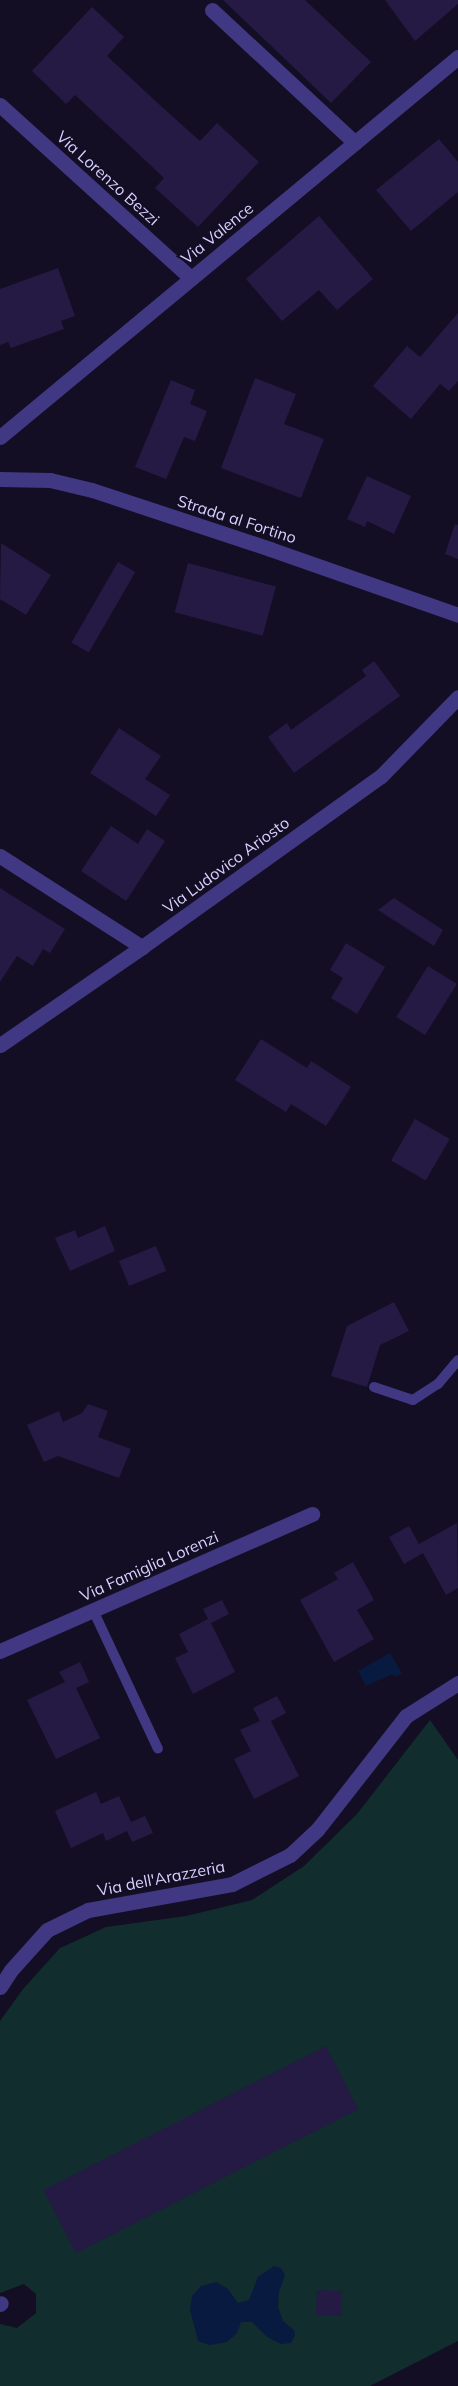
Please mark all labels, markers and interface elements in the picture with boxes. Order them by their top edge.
street label: Via Lorenzo Bezzi [53,127,163,229]
street label: Via Valence [177,198,257,268]
street label: Strada al Fortino [175,491,299,547]
street label: Via Ludovico Ariosto [159,813,293,917]
street label: Via Famiglia Lorenzi [77,1527,221,1605]
street label: Via dell'Arazzeria [96,1856,226,1900]

